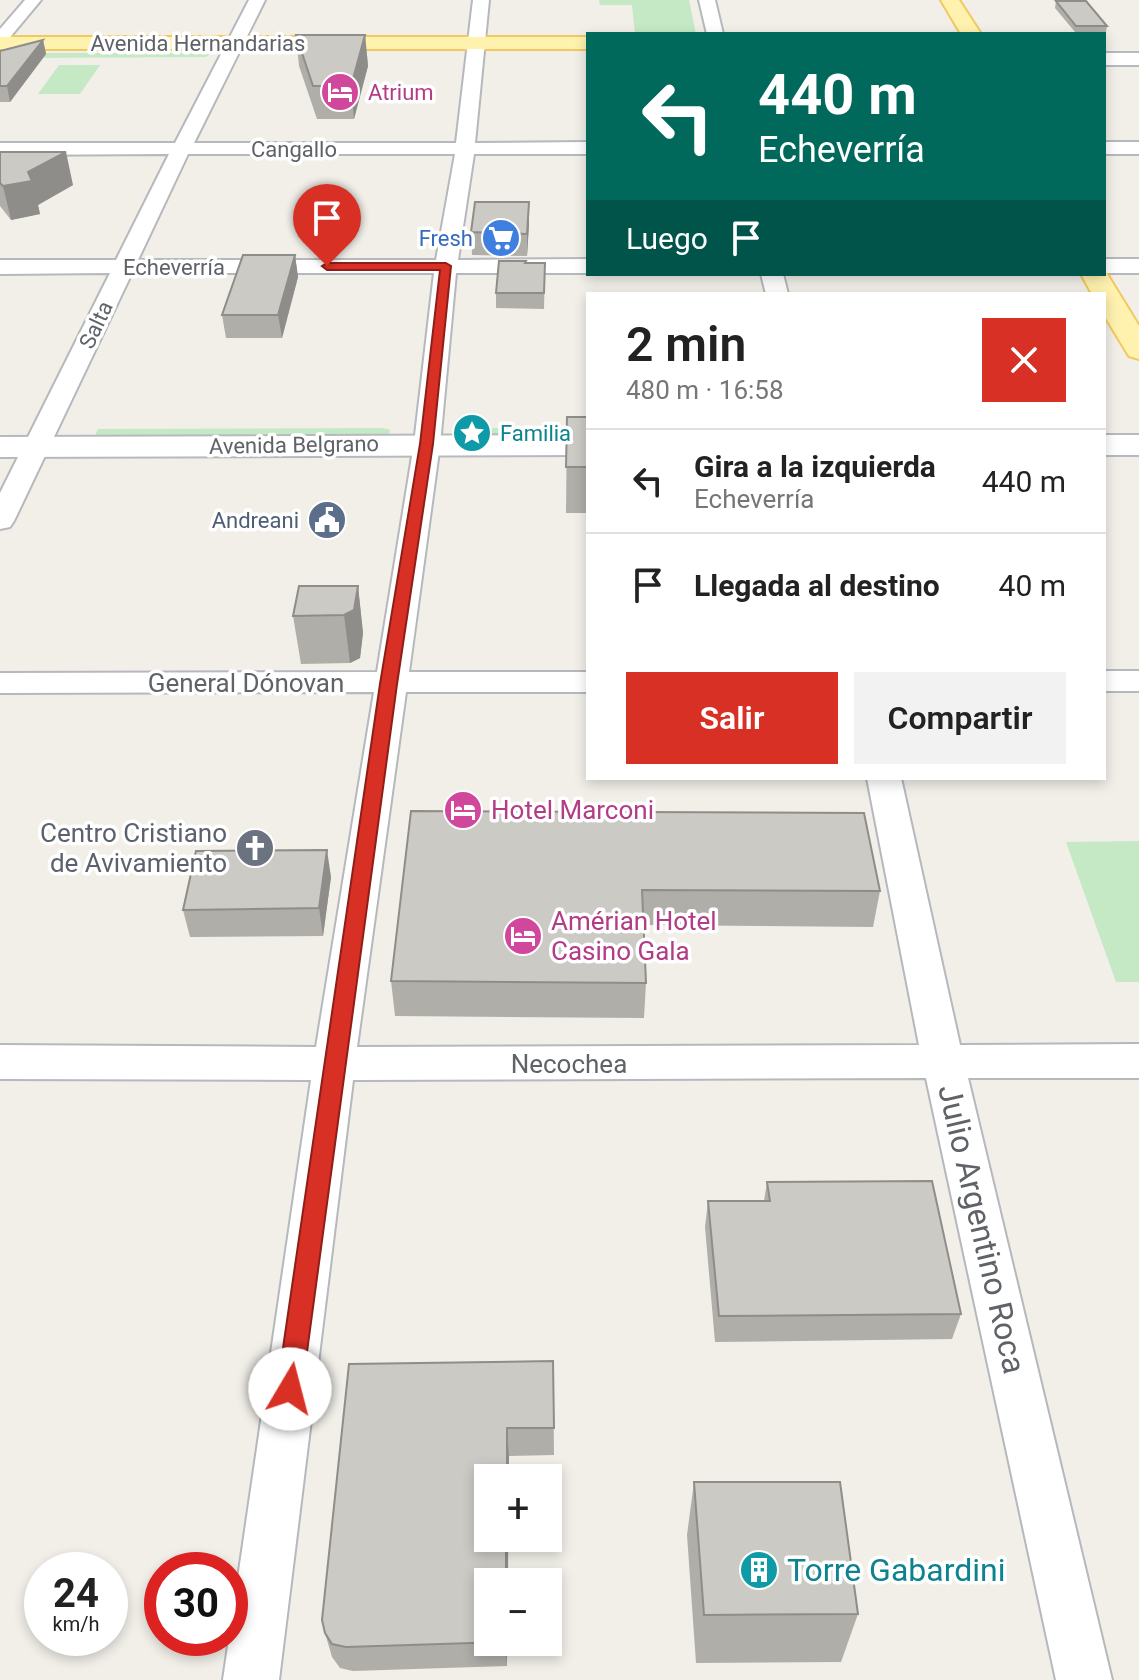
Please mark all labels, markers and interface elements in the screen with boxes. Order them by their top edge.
street label: Avenida Hernandarias [91,31,305,56]
text: 440 m [758,62,917,128]
icon: left [626,64,730,168]
hotel icon: Atrium [319,71,361,113]
place label: Atrium [368,80,434,105]
text: Echeverría [758,129,925,171]
street label: Cangallo [251,137,337,162]
pin [293,184,361,266]
icon: arrive [305,196,349,240]
icon: arrive [724,216,768,260]
supermarket icon: Fresh [480,217,522,259]
text: Luego [626,221,708,256]
place label: Fresh [419,226,473,251]
street label: Echeverría [123,255,225,280]
street label: Salta [74,297,118,353]
text: 2 min [626,316,746,373]
button: close [982,318,1066,402]
text: 480 m · 16:58 [626,375,784,405]
place icon: Familia [451,412,493,454]
place label: Familia [500,421,571,446]
street label: Avenida Belgrano [209,431,379,459]
text: Gira a la izquierda [694,449,936,484]
icon: left [626,459,670,503]
text: 440 m [982,464,1066,499]
text: Echeverría [694,484,815,514]
public building icon: Andreani [306,499,348,541]
place label: Andreani [212,508,299,533]
icon: arrive [626,563,670,607]
text: Llegada al destino [694,568,940,603]
text: 40 m [999,568,1066,603]
street label: General Dónovan [148,668,344,698]
button: Salir [626,672,838,764]
button: Compartir [854,672,1066,764]
hotel icon: Hotel Marconi [442,789,484,831]
place label: Hotel Marconi [491,795,654,825]
place label: Centro Cristiano de Avivamiento [40,818,227,878]
church icon: Centro Cristiano de Avivamiento [234,827,276,869]
place label: Amérian Hotel Casino Gala [551,906,717,966]
hotel icon: Amérian Hotel Casino Gala [502,915,544,957]
street label: Necochea [511,1049,627,1079]
street label: Julio Argentino Roca [930,1081,1034,1377]
position arrow [248,1347,332,1431]
map controls [474,1464,562,1656]
button: + [474,1464,562,1552]
building icon: Torre Gabardini [738,1549,780,1591]
place label: Torre Gabardini [787,1551,1006,1589]
speed limit sign: 30 [144,1552,248,1656]
button: − [474,1568,562,1656]
text: 24 [53,1570,99,1617]
text: km/h [53,1612,99,1636]

